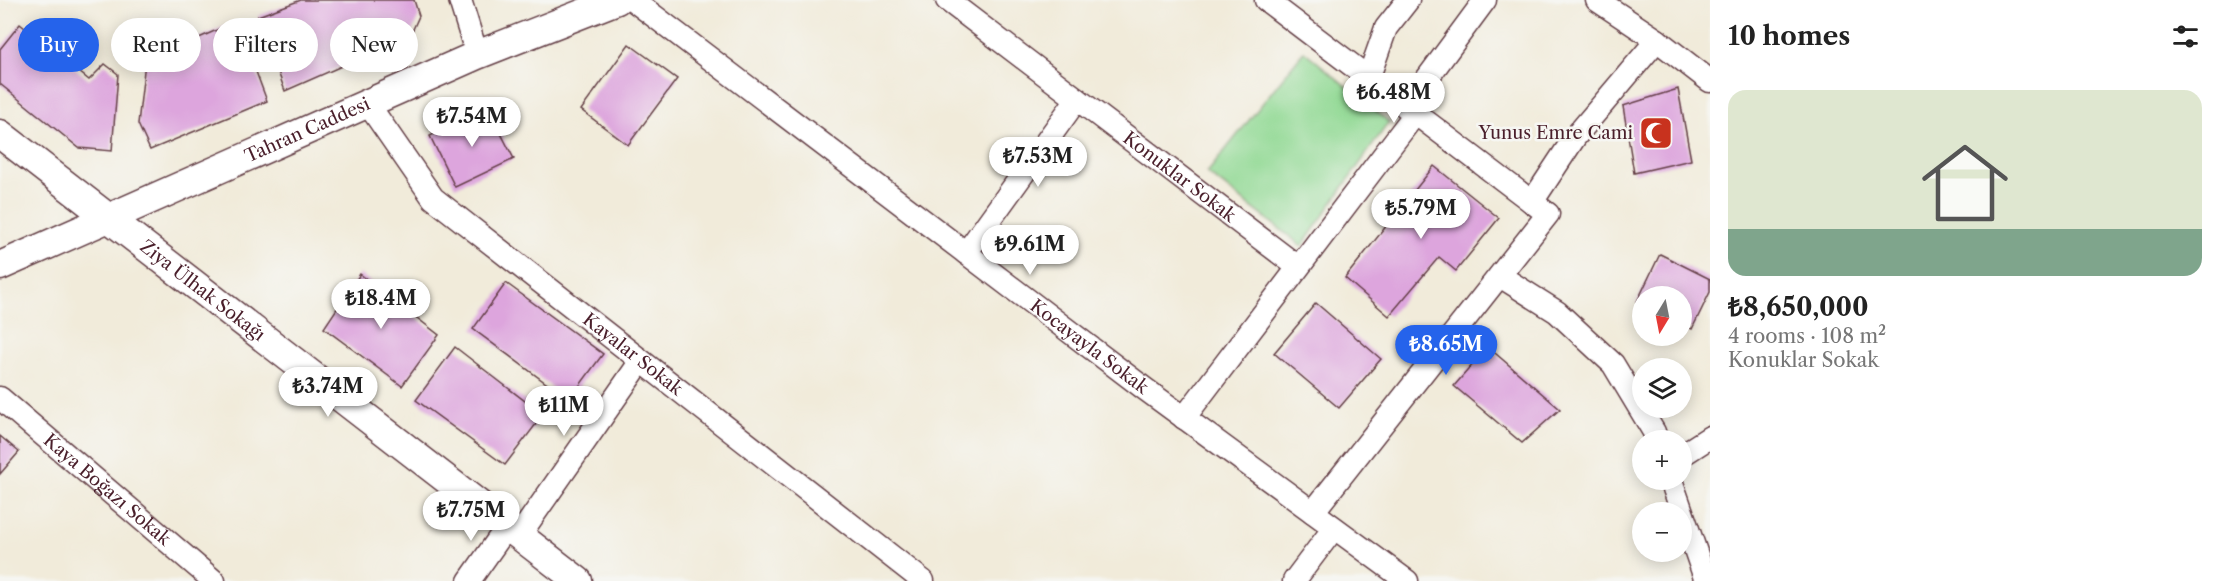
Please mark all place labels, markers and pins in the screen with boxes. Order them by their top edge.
pin: ₺6.48M [1345,73,1443,124]
pin: ₺7.54M [423,97,521,148]
mosque icon: Yunus Emre Cami [1638,115,1674,151]
place label: Yunus Emre Cami [1478,122,1634,144]
pin: ₺7.53M [989,137,1087,188]
pin: ₺5.79M [1372,189,1470,240]
pin: ₺9.61M [981,225,1079,276]
pin: ₺18.4M [332,279,430,330]
pin: ₺8.65M [1397,325,1495,376]
pin: ₺3.74M [279,367,377,418]
pin: ₺11M [528,386,600,437]
pin: ₺7.75M [422,491,520,542]

